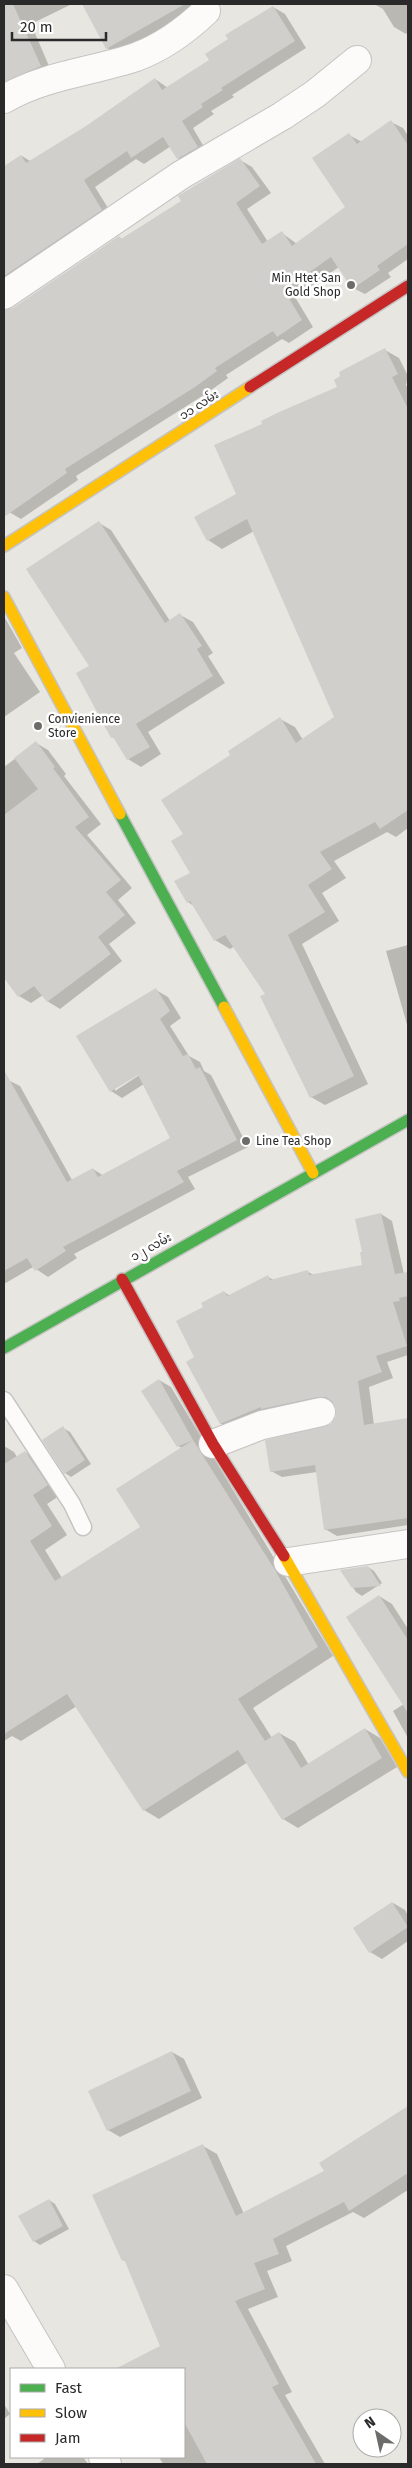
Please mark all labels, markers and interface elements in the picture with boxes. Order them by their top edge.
scale bar [12,10,106,42]
text: 20 m [20,18,53,36]
place label: Min Htet San Gold Shop [272,271,341,299]
marker: Min Htet San Gold Shop [345,279,357,291]
street label: ၁၁ လမ်း [176,385,221,423]
place label: Convienience Store [48,712,120,740]
marker: Convienience Store [32,720,44,732]
place label: Line Tea Shop [256,1134,332,1148]
marker: Line Tea Shop [240,1135,252,1147]
street label: ၁၂ လမ်း [127,1228,175,1267]
legend [10,2368,185,2458]
text: Fast [55,2379,82,2397]
text: Slow [55,2404,87,2422]
north arrow [352,2408,402,2458]
text: N [361,2413,379,2432]
text: Jam [55,2429,81,2447]

